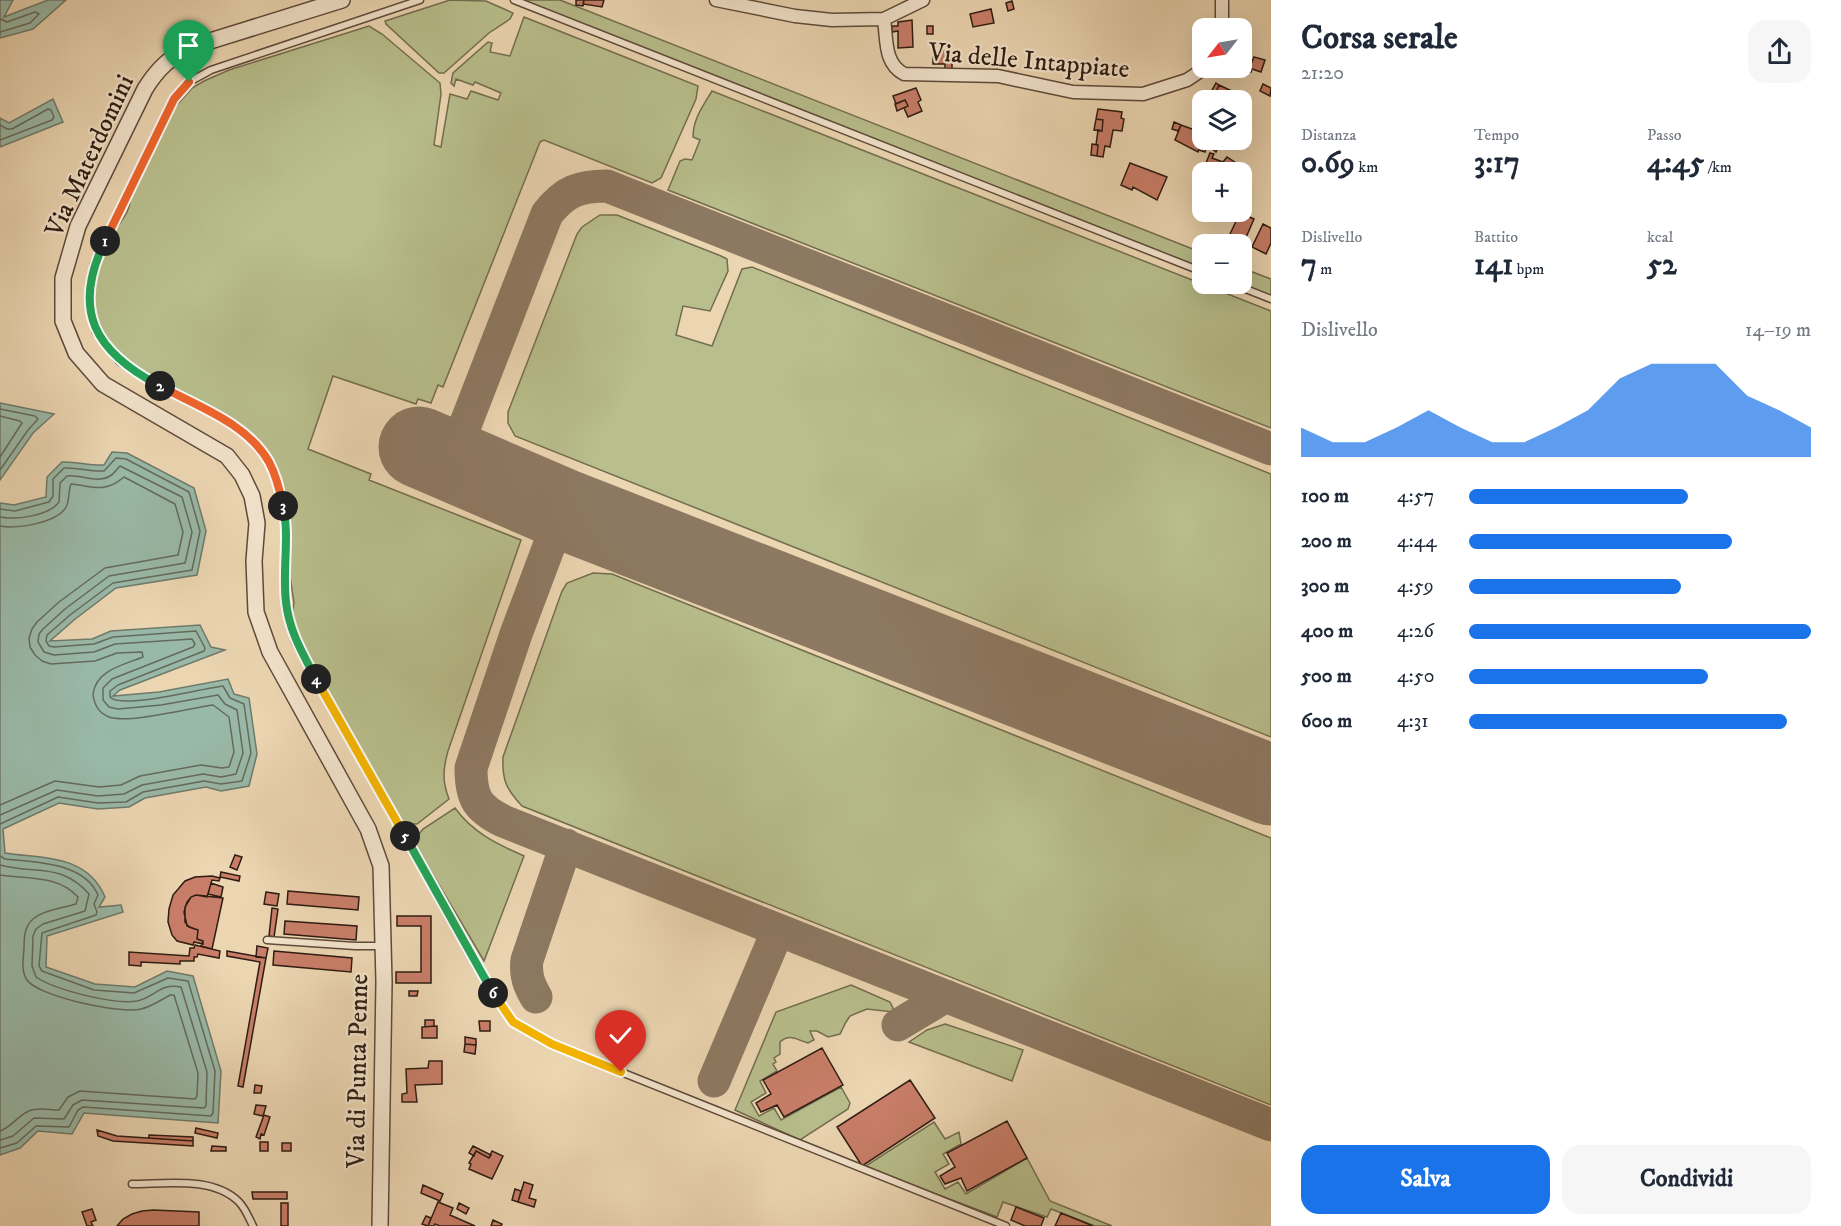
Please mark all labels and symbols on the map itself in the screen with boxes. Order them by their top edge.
north arrow [1192,18,1252,78]
pin [163,20,214,82]
street label: Via delle Intappiate [926,36,1131,86]
street label: Via Materdomini [38,70,142,243]
pin: 1 [90,226,120,256]
pin: 2 [145,371,175,401]
pin: 3 [268,491,298,521]
pin: 4 [301,664,331,694]
pin: 5 [390,821,420,851]
street label: Via di Punta Penne [340,974,376,1169]
pin: 6 [478,978,508,1008]
pin [595,1010,646,1072]

